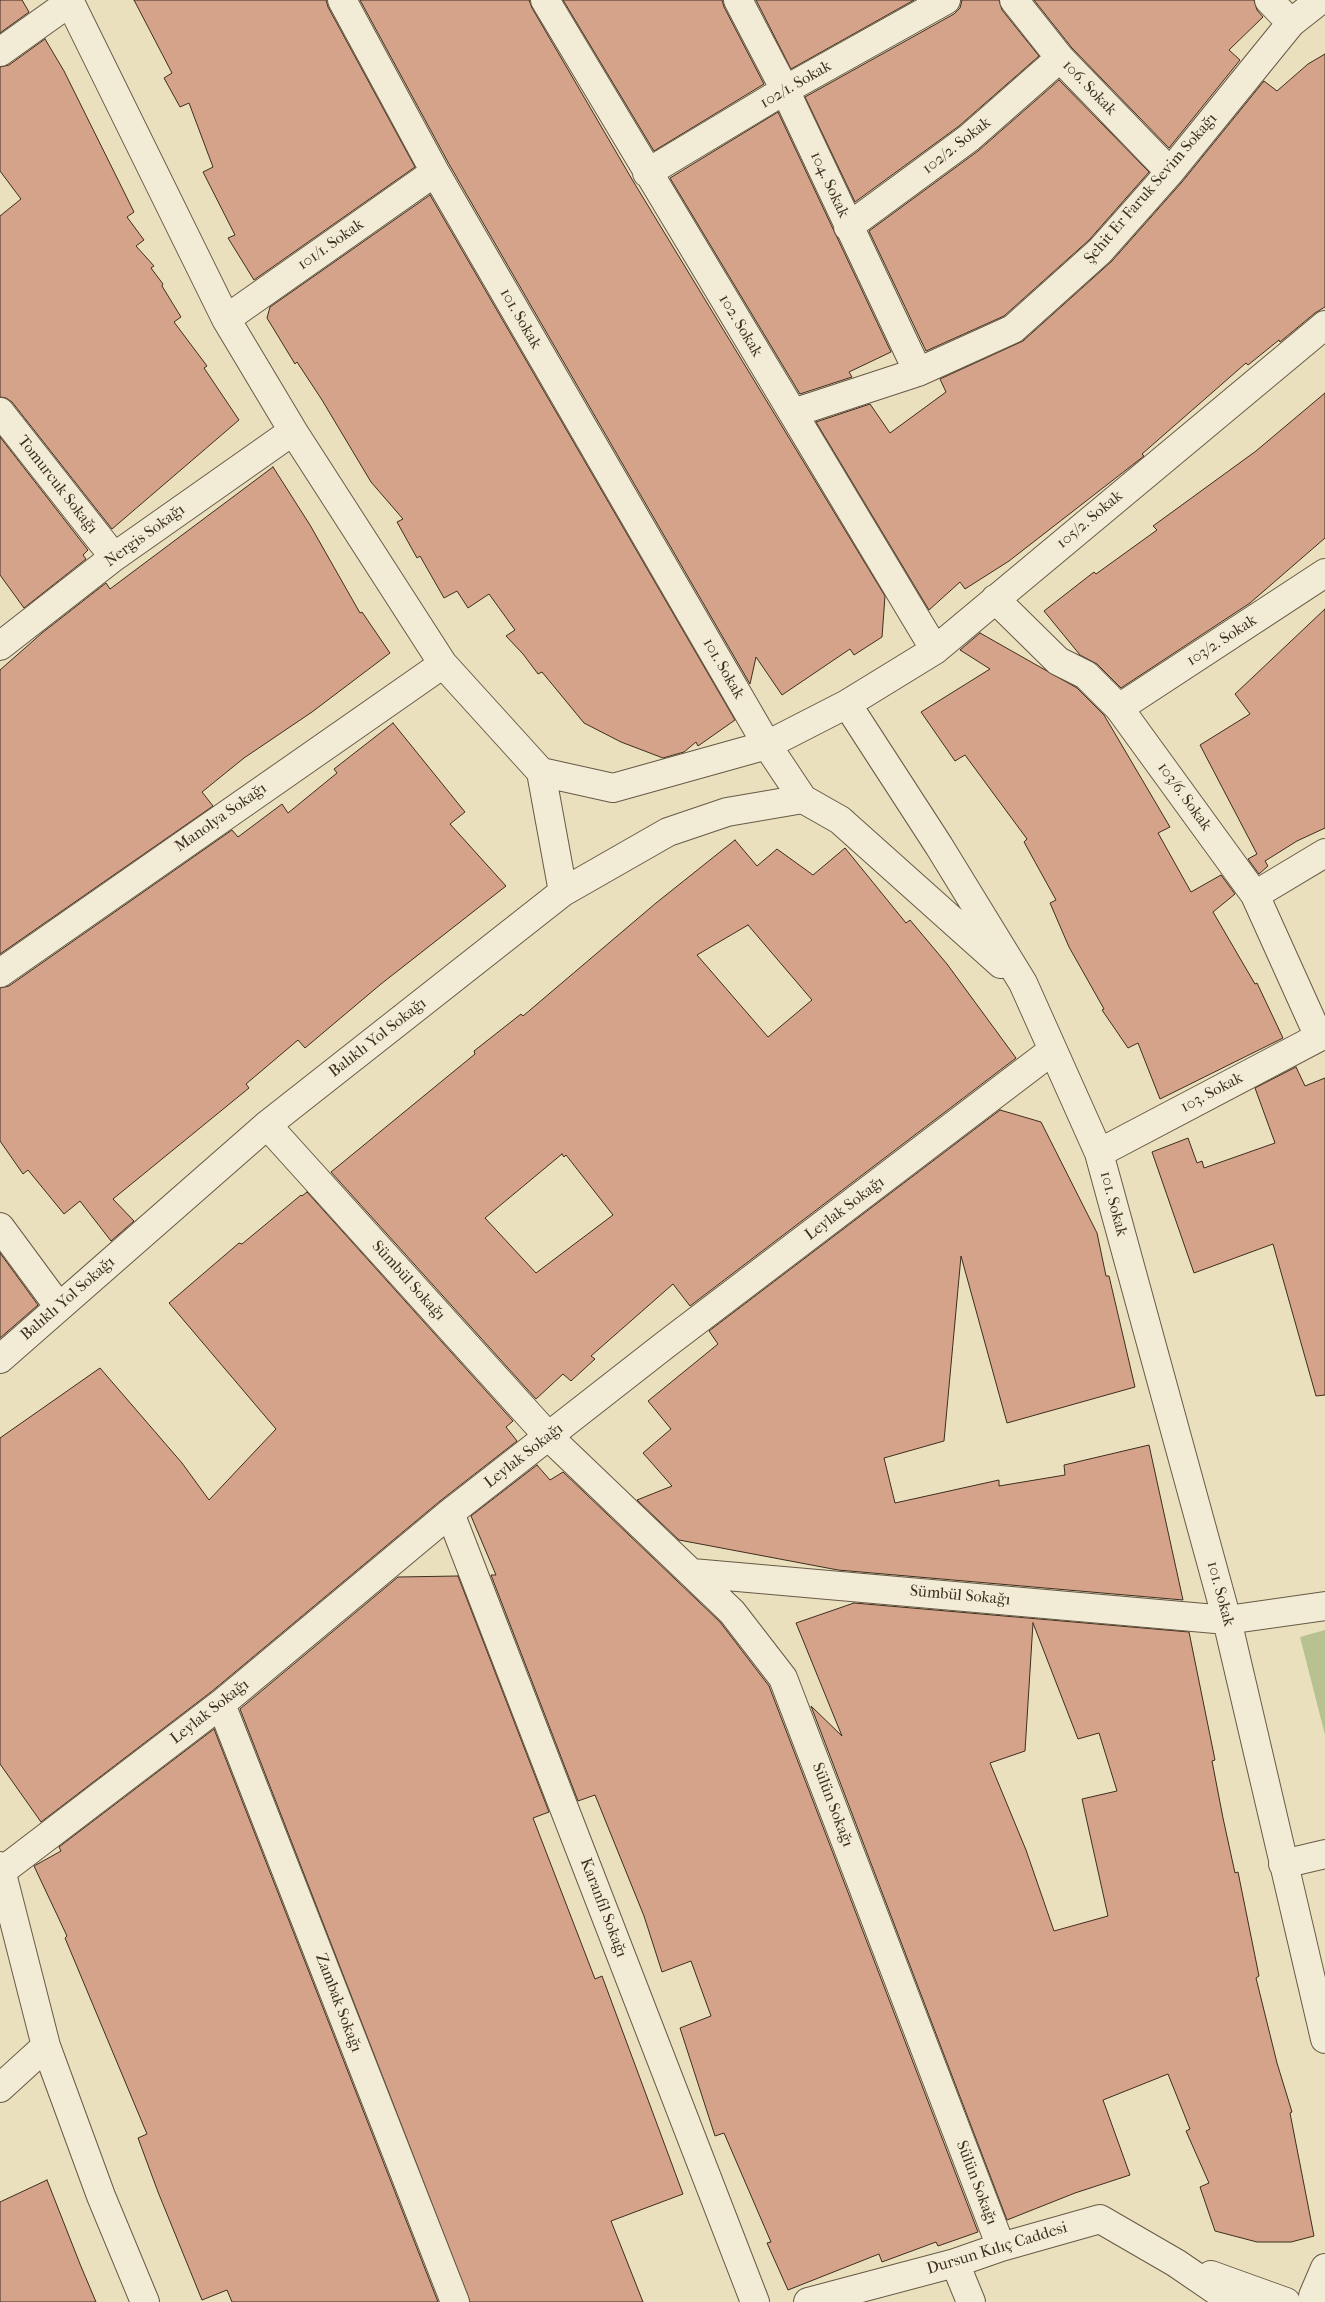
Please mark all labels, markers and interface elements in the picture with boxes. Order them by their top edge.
street label: 106. Sokak [1058,56,1120,120]
street label: 102/1. Sokak [757,57,835,113]
street label: Şehit Er Faruk Sevim Sokağı [1080,110,1222,268]
street label: 102/2. Sokak [919,113,995,179]
street label: 104. Sokak [805,149,853,221]
street label: 101/1. Sokak [294,215,368,275]
street label: 101. Sokak [495,285,545,353]
street label: 102. Sokak [714,291,766,361]
street label: Tomurcuk Sokağı [13,432,101,538]
street label: 105/2. Sokak [1053,487,1127,553]
street label: Nergis Sokağı [101,501,189,571]
street label: 103/2. Sokak [1183,611,1261,671]
street label: 101. Sokak [698,635,748,703]
street label: 103/6. Sokak [1153,759,1215,835]
street label: Manolya Sokağı [171,779,271,857]
street label: Balıklı Yol Sokağı [326,994,430,1082]
street label: 103. Sokak [1178,1069,1246,1117]
street label: 101. Sokak [1095,1169,1131,1239]
street label: Leylak Sokağı [801,1173,889,1245]
street label: Sümbül Sokağı [367,1237,449,1325]
street label: Balıklı Yol Sokağı [17,1253,119,1345]
street label: Leylak Sokağı [481,1419,567,1493]
street label: 101. Sokak [1202,1559,1238,1629]
street label: Sümbül Sokağı [909,1582,1011,1610]
street label: Leylak Sokağı [167,1675,253,1749]
street label: Sülün Sokağı [807,1760,857,1850]
street label: Karanfil Sokağı [575,1856,631,1960]
street label: Zambak Sokağı [310,1951,366,2055]
street label: Sülün Sokağı [951,2138,1001,2228]
street label: Dursun Kılıç Caddesi [924,2218,1070,2280]

